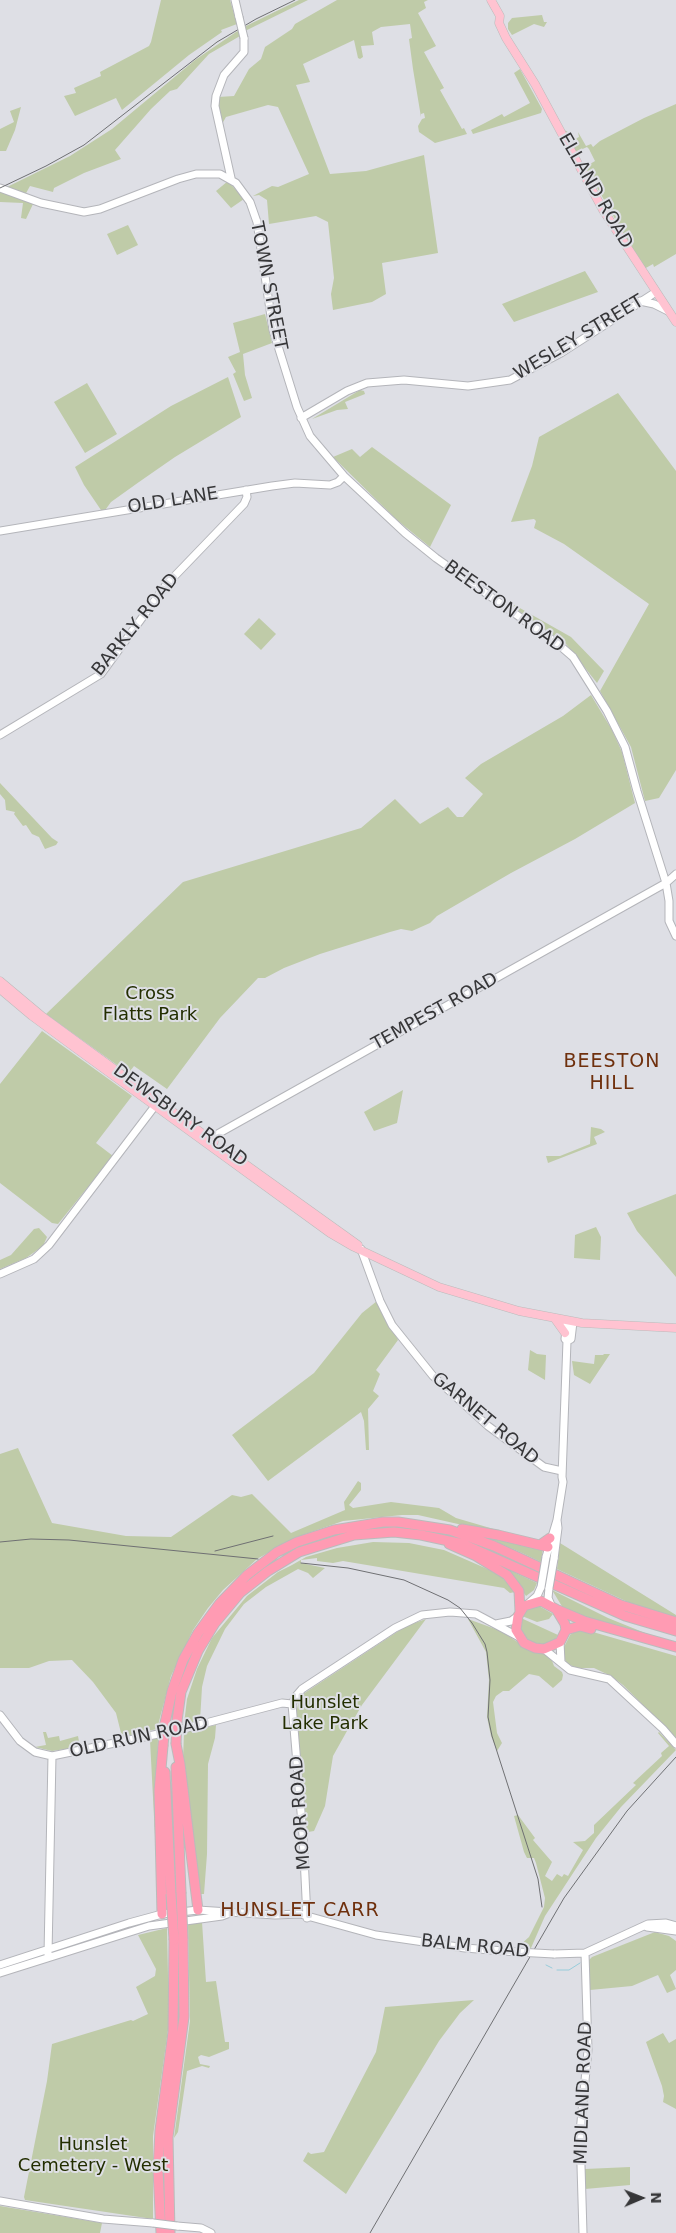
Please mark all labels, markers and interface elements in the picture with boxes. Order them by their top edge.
street label: ELLAND ROAD [553,129,637,253]
street label: TOWN STREET [245,220,291,352]
street label: WESLEY STREET [510,291,648,385]
street label: OLD LANE [126,483,220,519]
street label: BEESTON ROAD [440,556,568,658]
street label: BARKLY ROAD [88,569,184,681]
street label: TEMPEST ROAD [368,968,502,1056]
park label: Cross Flatts Park [103,983,197,1026]
district label: BEESTON HILL [563,1051,661,1095]
street label: DEWSBURY ROAD [109,1060,251,1172]
street label: GARNET ROAD [427,1368,543,1470]
park label: Hunslet Lake Park [282,1692,368,1735]
street label: OLD RUN ROAD [68,1713,210,1763]
street label: MOOR ROAD [286,1755,316,1871]
district label: HUNSLET CARR [219,1900,381,1922]
street label: BALM ROAD [420,1931,530,1963]
street label: MIDLAND ROAD [571,2021,597,2165]
park label: Hunslet Cemetery - West [18,2134,168,2176]
north arrow [616,2173,666,2223]
text: N [648,2192,664,2204]

